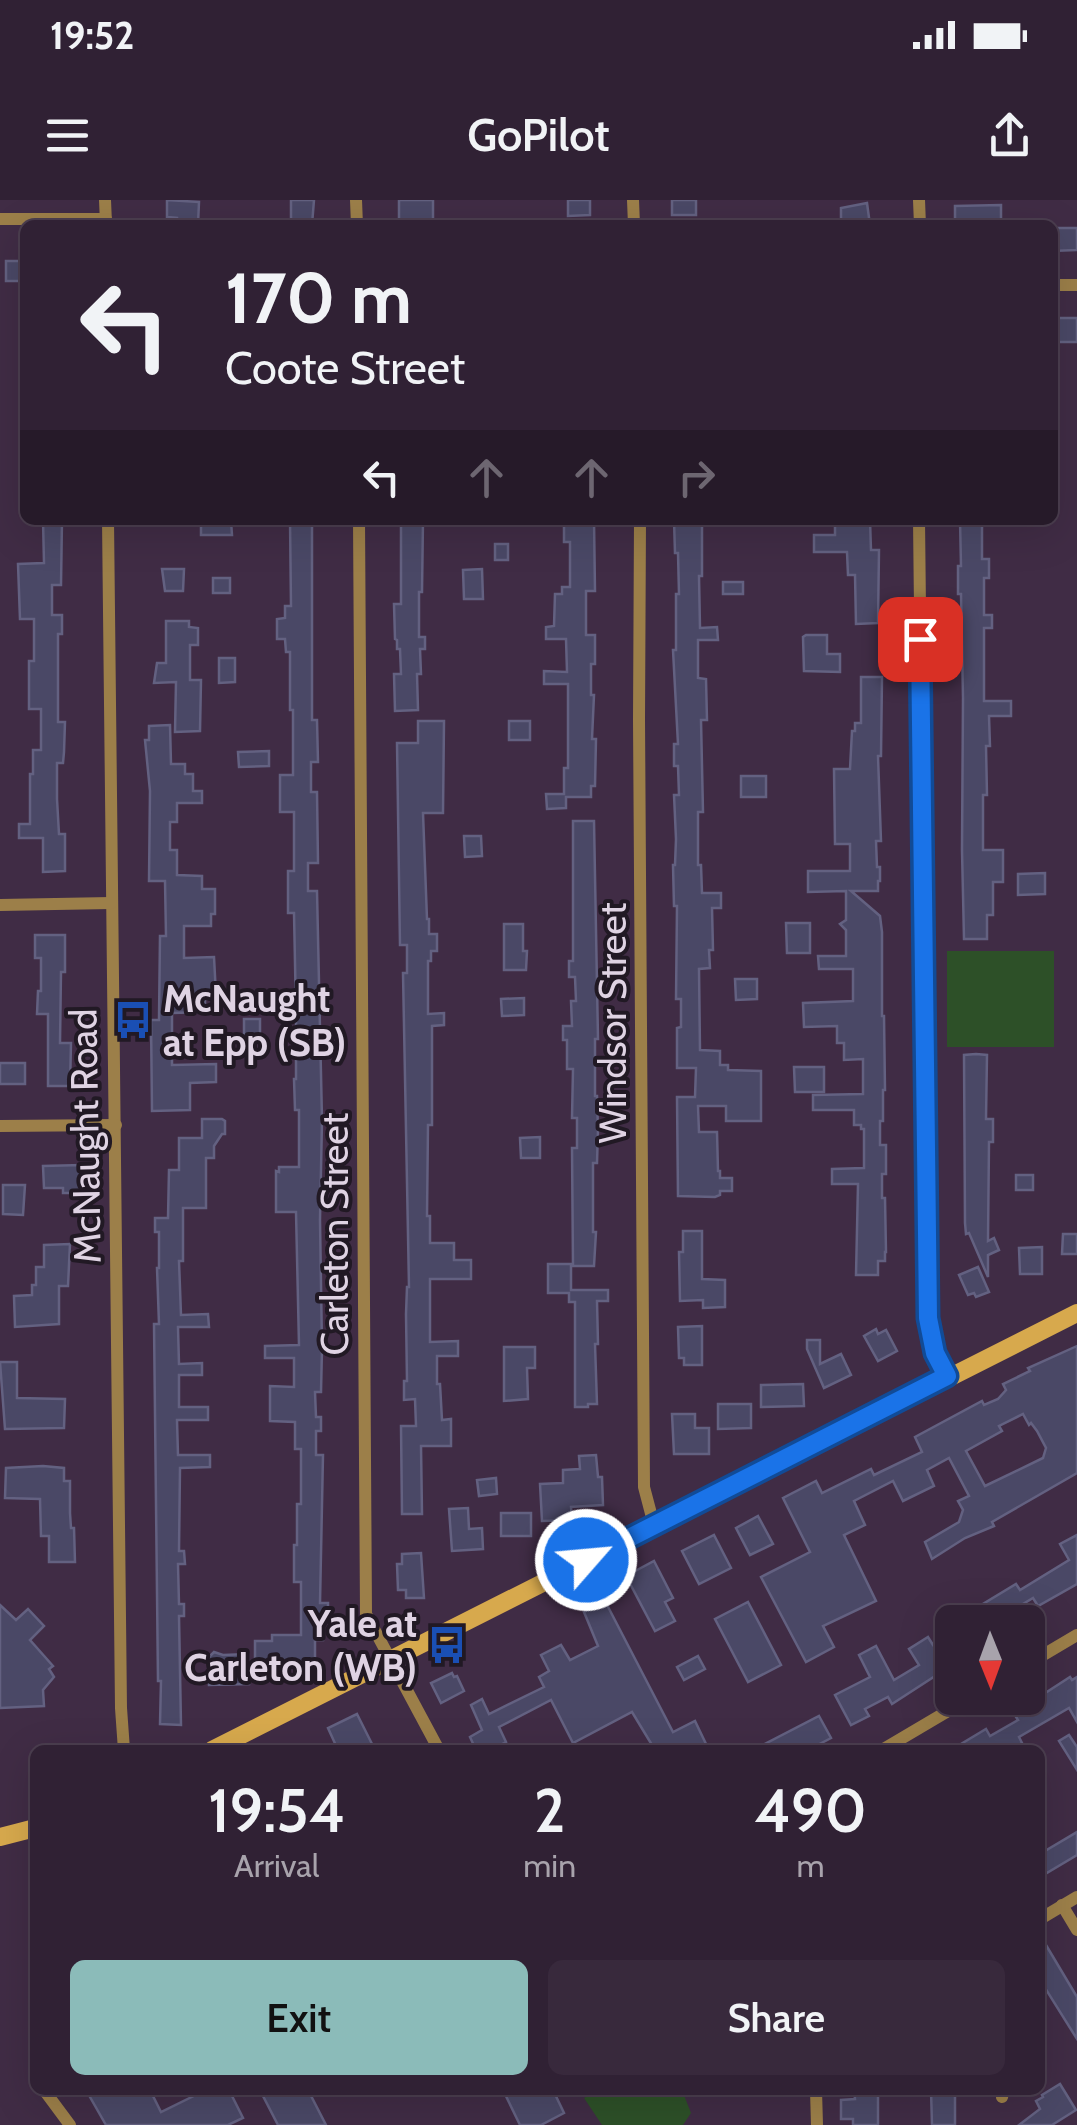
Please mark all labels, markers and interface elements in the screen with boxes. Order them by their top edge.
text: 19:52 [50,12,134,59]
icon: menu [40,108,95,163]
text: GoPilot [467,108,610,162]
icon: share [982,108,1037,163]
text: 170 m [225,255,412,341]
icon: left [60,260,190,390]
text: Coote Street [225,341,465,395]
icon: left [354,450,409,505]
icon: ahead [459,450,514,505]
icon: ahead [564,450,619,505]
icon: right [669,450,724,505]
pin [878,597,963,682]
icon: arrive [893,612,948,667]
street label: Windsor Street [589,902,636,1144]
place label: McNaught at Epp (SB) [163,975,346,1066]
bus stop icon: McNaught at Epp (SB) [112,999,154,1041]
street label: McNaught Road [59,1008,111,1264]
street label: Carleton Street [311,1112,358,1355]
position arrow [534,1508,638,1612]
place label: Yale at Carleton (WB) [184,1600,417,1691]
north arrow [935,1605,1045,1715]
map controls [935,1605,1045,1715]
bus stop icon: Yale at Carleton (WB) [426,1624,468,1666]
text: 19:54 [208,1774,345,1847]
text: 2 [534,1774,565,1847]
text: 490 [754,1774,867,1847]
text: Arrival [234,1846,319,1885]
text: min [523,1846,576,1885]
text: m [796,1846,825,1885]
button: Exit [70,1960,528,2075]
button: Share [548,1960,1005,2075]

